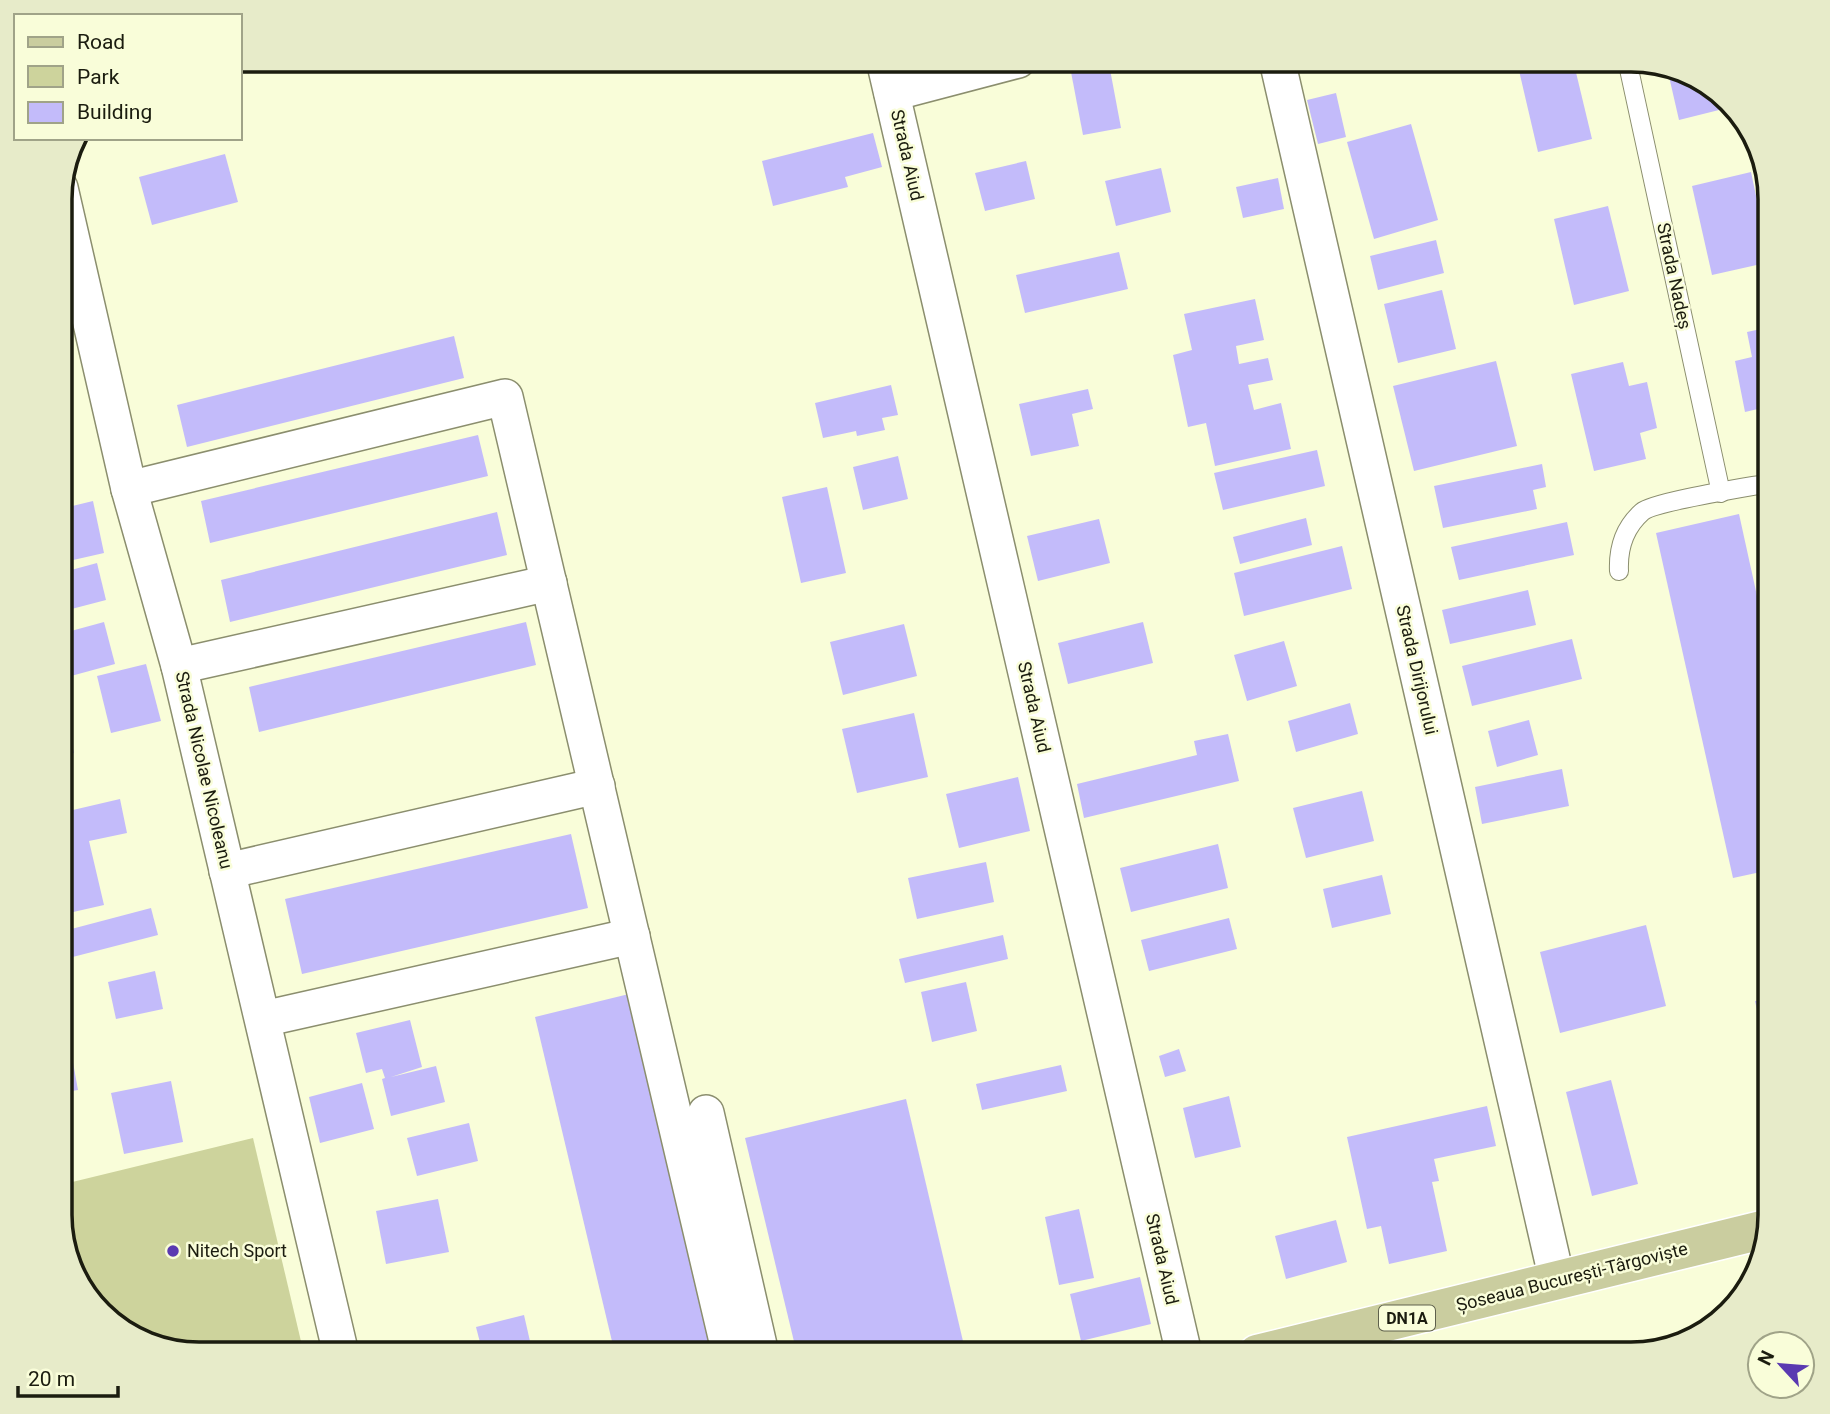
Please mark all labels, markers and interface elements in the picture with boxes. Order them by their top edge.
legend [14,14,242,140]
text: Road [77,30,125,54]
text: Park [77,65,120,89]
text: Building [77,100,152,124]
street label: Strada Aiud [887,107,928,202]
street label: Strada Nadeș [1652,221,1696,331]
street label: Strada Dirijorului [1392,603,1443,737]
street label: Strada Aiud [1014,659,1055,754]
street label: Strada Nicolae Nicoleanu [172,669,237,871]
street label: Strada Aiud [1142,1211,1183,1306]
street label: Șoseaua București-Târgoviște [1454,1238,1690,1316]
place label: Nitech Sport [187,1240,287,1261]
marker: Nitech Sport [165,1243,181,1259]
road number: DN1A [1379,1306,1435,1330]
north arrow [1746,1330,1816,1400]
text: N [1753,1347,1779,1369]
scale bar [18,1354,117,1398]
text: 20 m [28,1367,75,1391]

